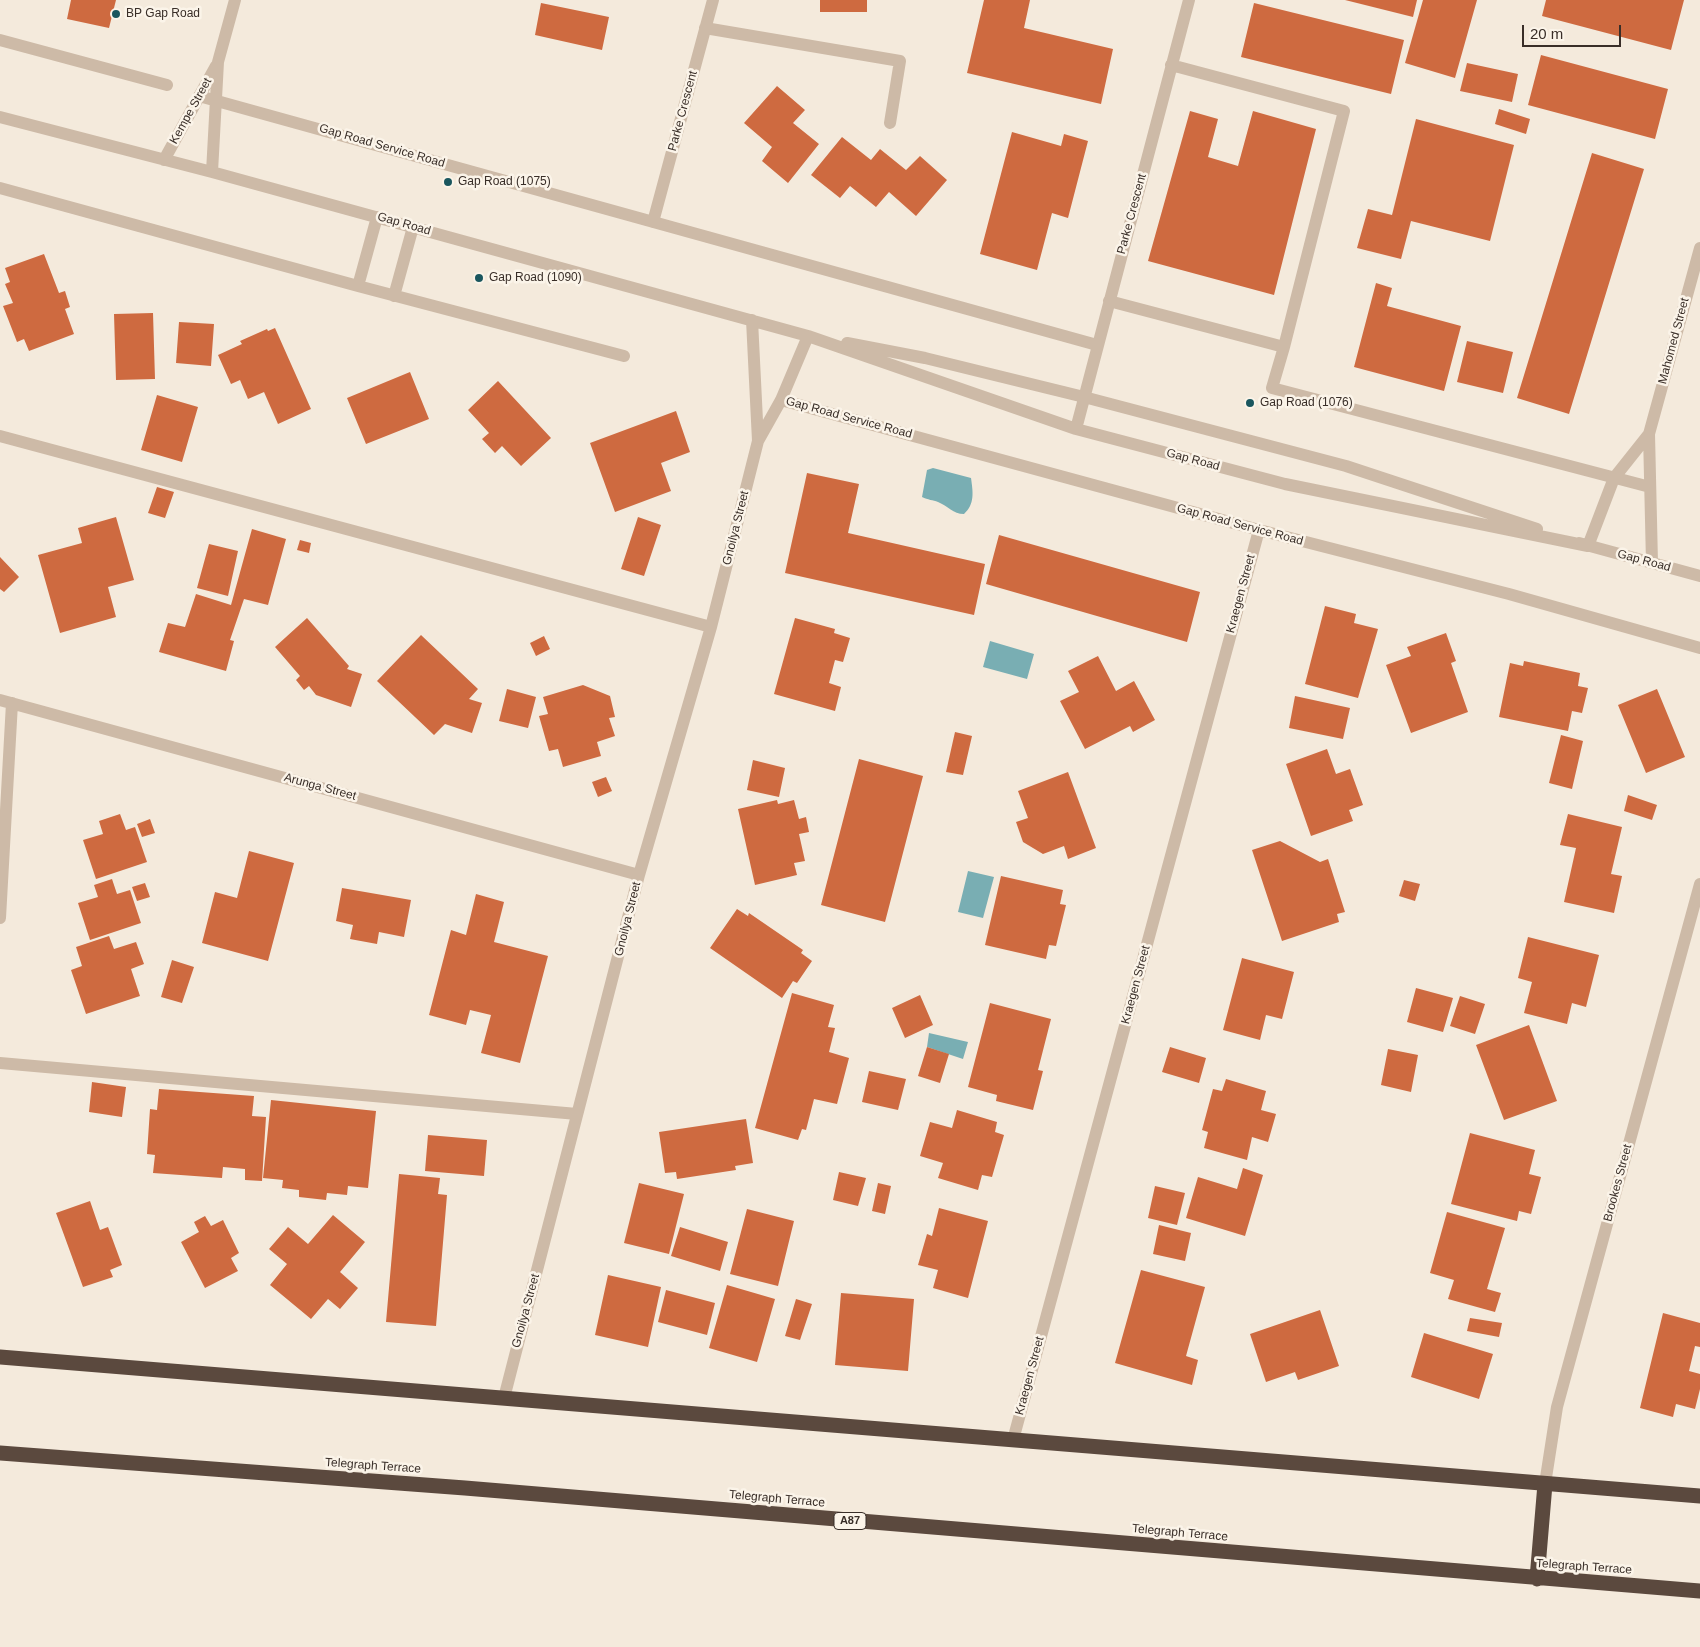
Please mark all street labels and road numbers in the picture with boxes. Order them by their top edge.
street label: Parke Crescent [665,69,701,153]
street label: Kempe Street [167,75,215,147]
street label: Gap Road Service Road [317,121,447,171]
street label: Parke Crescent [1114,172,1150,256]
street label: Gap Road [376,210,432,238]
street label: Mahomed Street [1656,296,1692,386]
street label: Gap Road Service Road [784,394,914,442]
street label: Gap Road [1165,446,1221,474]
street label: Gnoilya Street [720,489,752,567]
street label: Gap Road Service Road [1175,501,1305,549]
street label: Gap Road [1616,547,1672,575]
street label: Kraegen Street [1224,553,1258,635]
street label: Arunga Street [282,770,358,804]
street label: Gnoilya Street [612,880,644,958]
street label: Kraegen Street [1119,944,1153,1026]
street label: Brookes Street [1601,1143,1635,1223]
street label: Gnoilya Street [509,1272,543,1350]
street label: Kraegen Street [1013,1335,1047,1417]
street label: Telegraph Terrace [325,1455,421,1477]
street label: Telegraph Terrace [729,1488,825,1510]
road number: A87 [834,1512,866,1530]
street label: Telegraph Terrace [1132,1522,1228,1544]
street label: Telegraph Terrace [1536,1556,1632,1578]

